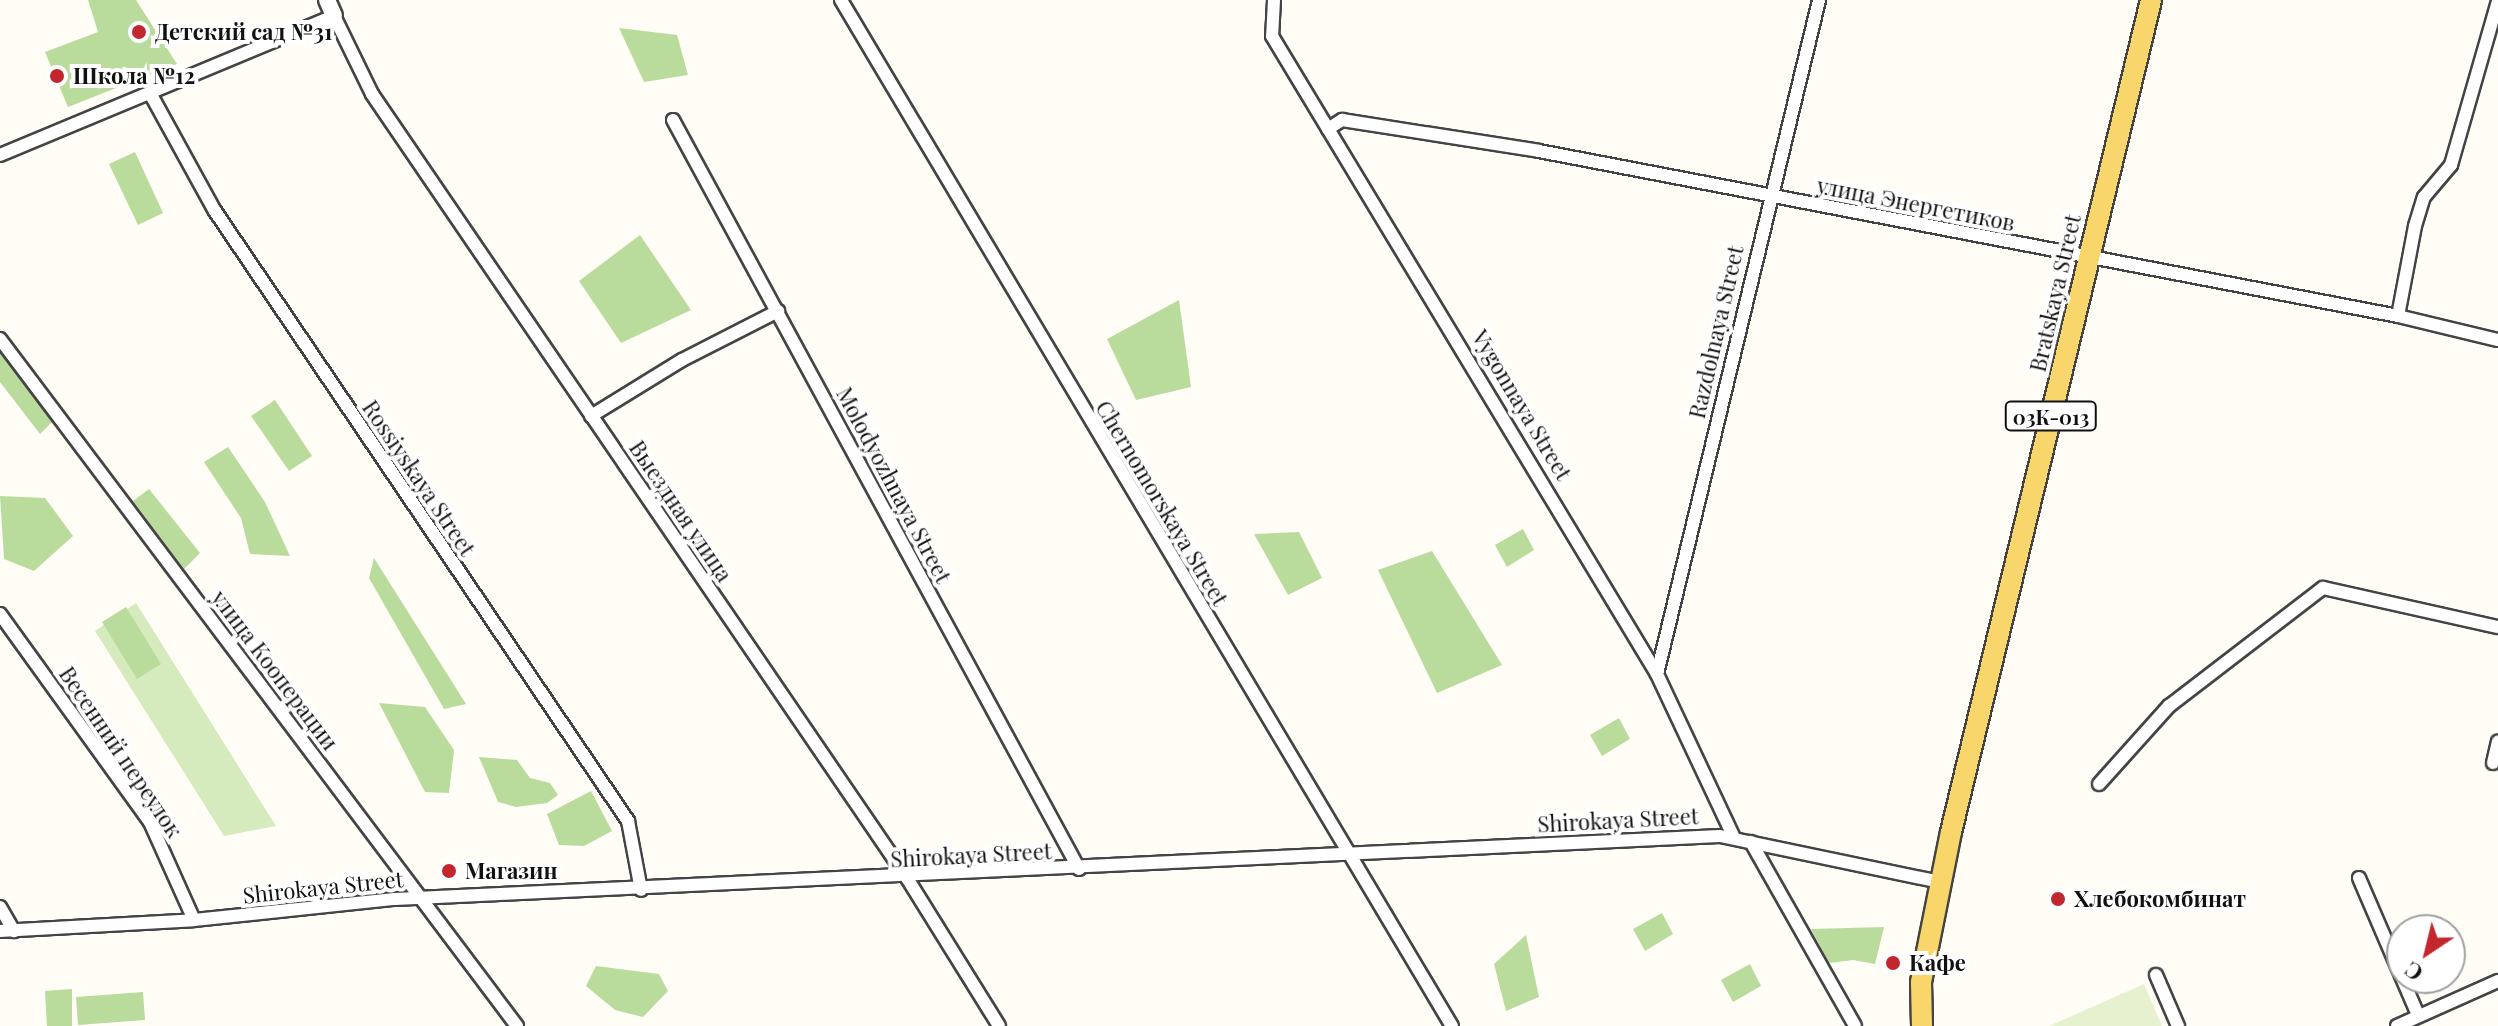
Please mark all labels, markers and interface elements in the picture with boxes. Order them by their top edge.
place label: Детский сад №31 [155,19,332,45]
marker: Детский сад №31 [130,23,148,41]
place label: Школа №12 [73,63,195,89]
marker: Школа №12 [48,67,66,85]
street label: улица Энергетиков [1815,172,2017,236]
street label: Bratskaya Street [2024,212,2086,374]
street label: Razdolnaya Street [1683,243,1749,421]
street label: Vygonnaya Street [1467,325,1577,485]
street label: Molodyozhnaya Street [831,382,957,588]
street label: Rossiyskaya Street [357,395,481,561]
street label: Chernomorskaya Street [1090,396,1234,610]
road number: 03К-013 [2003,400,2099,432]
street label: Выездная улица [624,435,738,587]
street label: улица Кооперации [206,585,344,755]
street label: Весенний переулок [54,661,188,843]
street label: Shirokaya Street [1537,803,1699,837]
street label: Shirokaya Street [890,838,1052,872]
place label: Магазин [465,858,558,884]
marker: Магазин [440,862,458,880]
street label: Shirokaya Street [241,865,405,909]
place label: Хлебокомбинат [2074,886,2246,912]
marker: Хлебокомбинат [2049,890,2067,908]
north arrow [2386,914,2466,994]
place label: Кафе [1909,950,1966,976]
marker: Кафе [1884,954,1902,972]
text: С [2398,955,2428,989]

